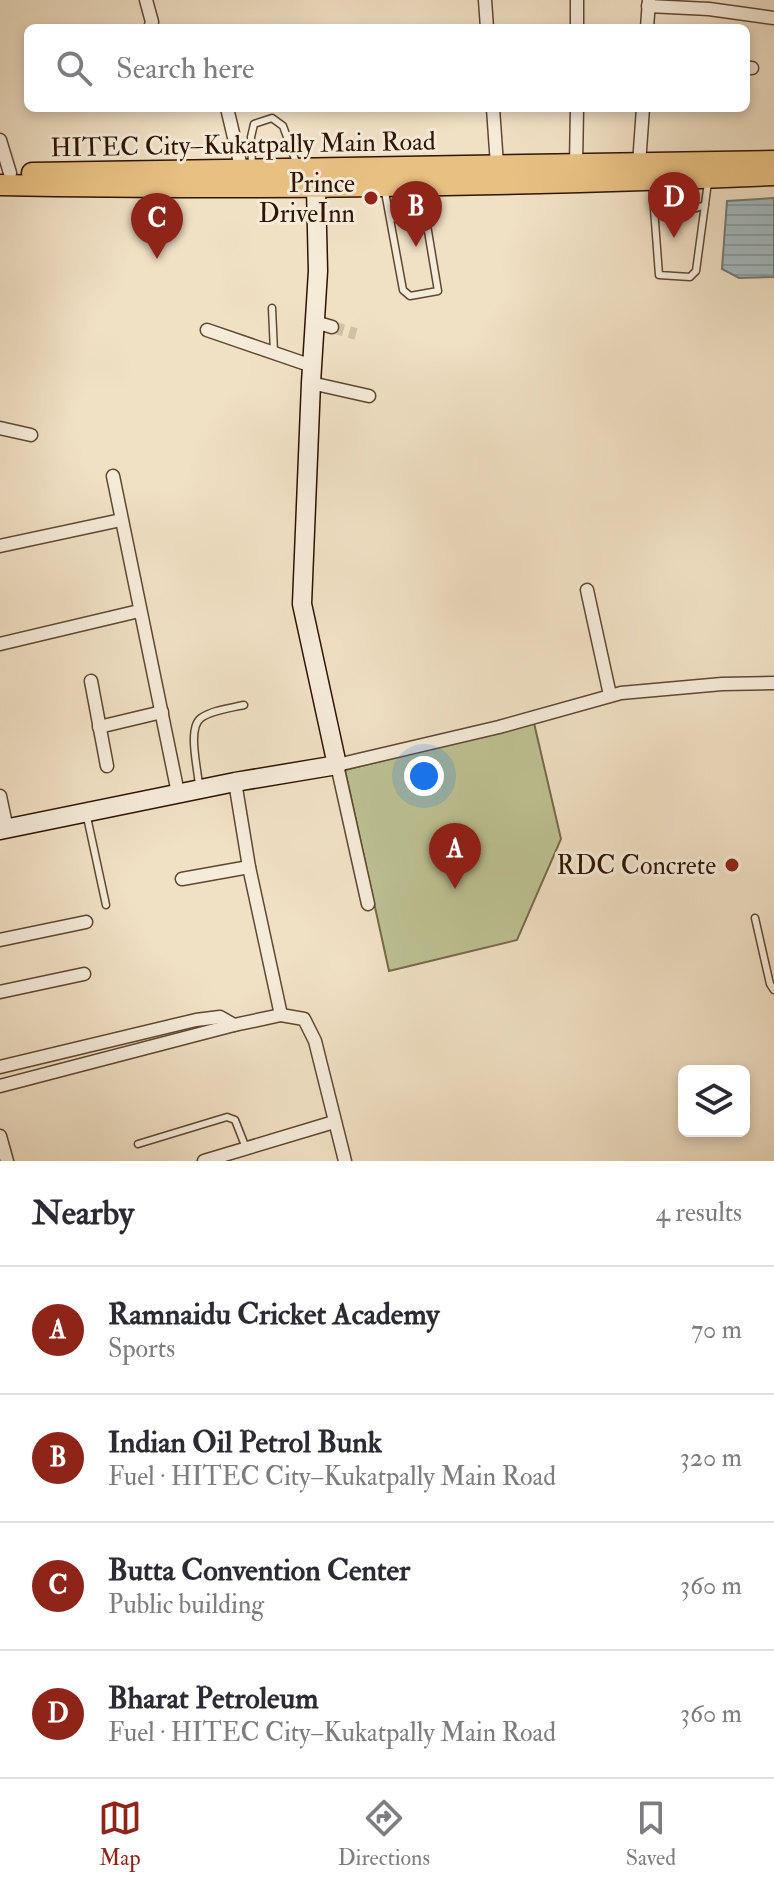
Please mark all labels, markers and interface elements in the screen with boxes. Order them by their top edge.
search box [24,24,750,112]
icon: search [52,46,96,90]
text: Search here [116,50,255,87]
street label: HITEC City–Kukatpally Main Road [50,126,436,165]
place label: Prince DriveInn [259,168,355,230]
pin: D [648,172,700,238]
pin: B [390,181,442,247]
marker: Prince DriveInn [362,189,380,207]
pin: C [131,193,183,259]
your location [404,756,444,796]
pin: A [429,823,481,889]
place label: RDC Concrete [557,850,716,882]
marker: RDC Concrete [723,856,741,874]
map controls [678,1065,750,1137]
button: layers [678,1065,750,1137]
text: Nearby [32,1192,134,1235]
text: 4 results [656,1197,742,1229]
text: Ramnaidu Cricket Academy [108,1296,439,1333]
text: A [50,1314,66,1346]
text: 70 m [691,1314,742,1346]
text: Sports [108,1333,175,1365]
text: Indian Oil Petrol Bunk [108,1424,382,1461]
text: B [49,1442,67,1474]
text: 320 m [680,1442,742,1474]
text: Fuel · HITEC City–Kukatpally Main Road [108,1461,556,1493]
text: Butta Convention Center [108,1552,410,1589]
text: C [48,1570,68,1602]
text: 360 m [680,1570,742,1602]
text: Public building [108,1589,264,1621]
text: Bharat Petroleum [108,1680,318,1717]
text: D [47,1698,69,1730]
text: 360 m [680,1698,742,1730]
text: Fuel · HITEC City–Kukatpally Main Road [108,1717,556,1749]
tab: Map [98,1796,142,1872]
tab: Directions [338,1796,430,1872]
tab: Saved [626,1796,676,1872]

